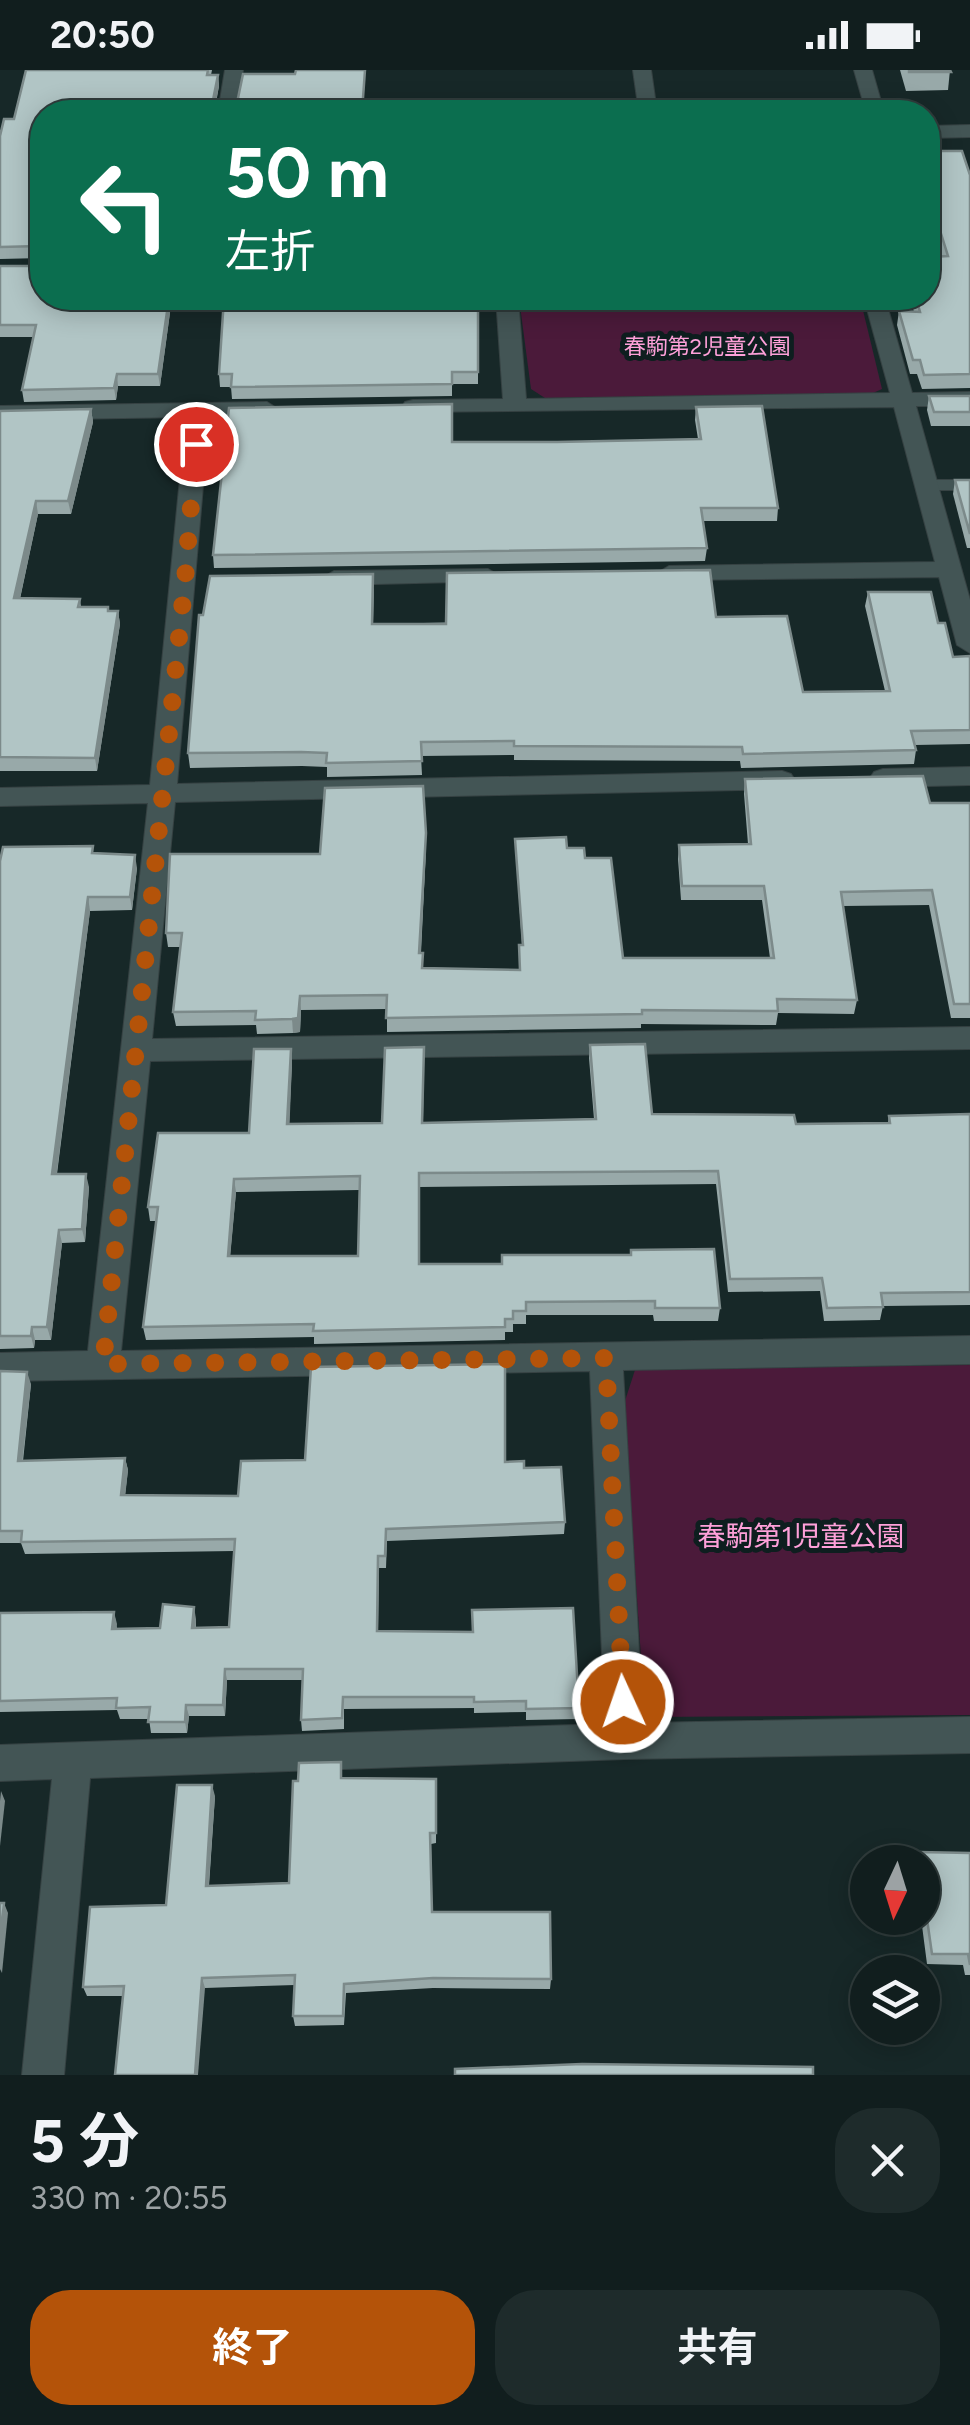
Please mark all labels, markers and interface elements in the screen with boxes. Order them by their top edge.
text: 20:50 [50,12,155,58]
text: 50 m [225,130,389,215]
icon: left [60,140,190,270]
text: 左折 [225,224,315,278]
park label: 春駒第2児童公園 [624,333,790,360]
pin [154,402,239,487]
icon: arrive [169,417,224,472]
park label: 春駒第1児童公園 [697,1519,905,1553]
position arrow [571,1650,675,1754]
north arrow [850,1845,940,1935]
map controls [850,1845,940,2045]
button: layers [850,1955,940,2045]
text: 5 分 [30,2105,139,2177]
button: close [835,2108,940,2213]
text: 330 m · 20:55 [30,2179,228,2217]
button: 終了 [30,2290,475,2405]
button: 共有 [495,2290,940,2405]

